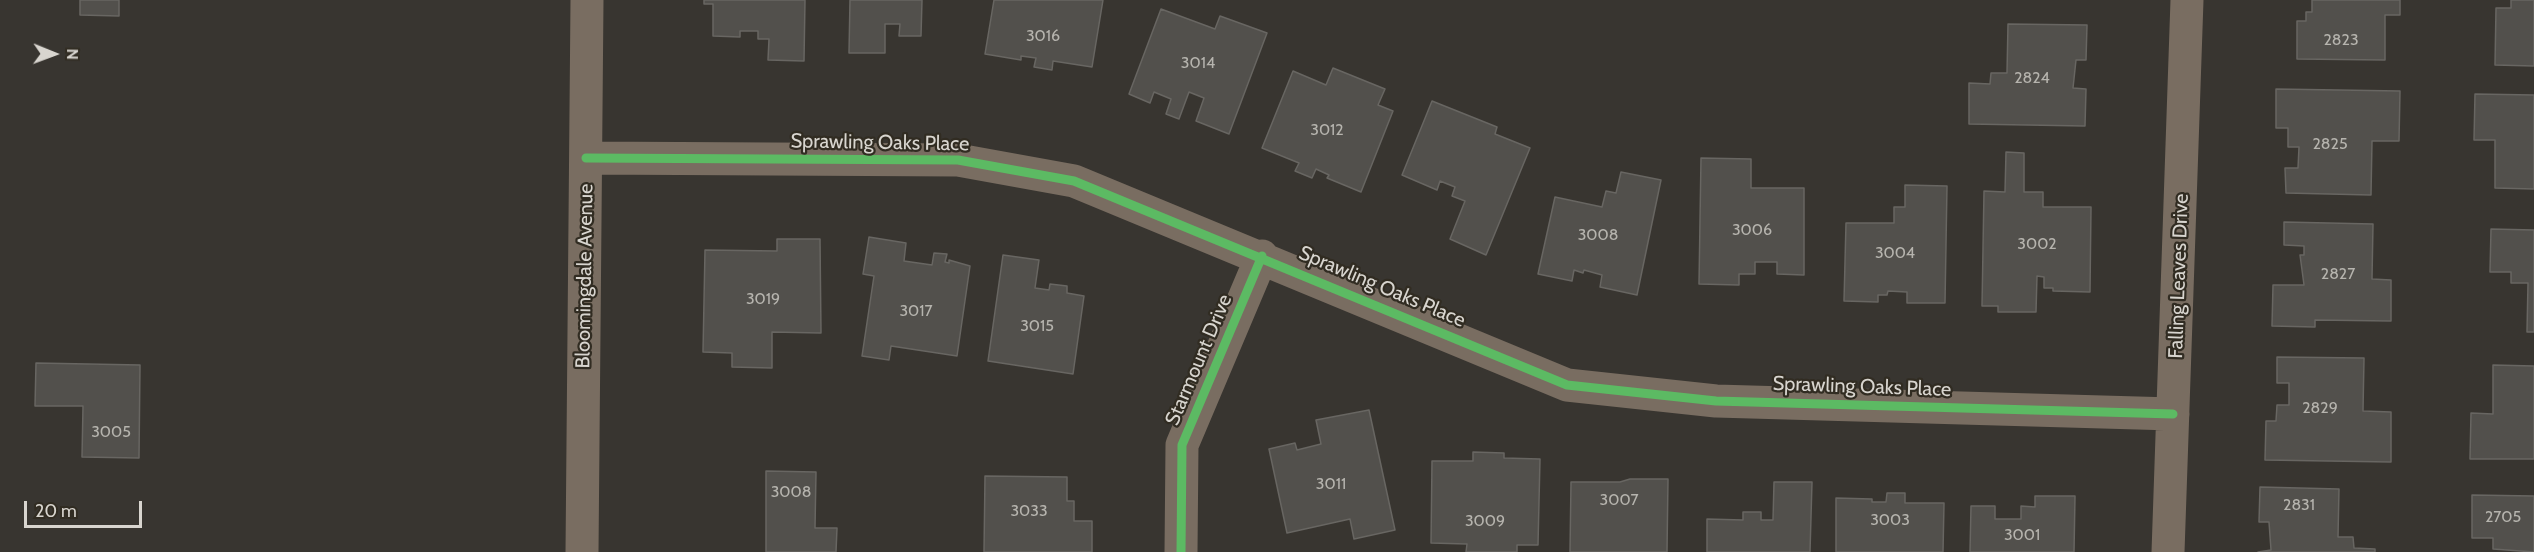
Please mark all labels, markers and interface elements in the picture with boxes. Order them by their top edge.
north arrow [24,24,84,84]
house number: 3016 [1026,26,1060,46]
house number: 2823 [2323,30,2359,50]
text: N [63,49,82,60]
house number: 3014 [1181,53,1215,73]
house number: 2824 [2014,68,2050,88]
house number: 3012 [1310,120,1344,140]
street label: Sprawling Oaks Place [790,129,970,157]
house number: 2825 [2312,134,2348,154]
street label: Bloomingdale Avenue [571,183,599,369]
street label: Falling Leaves Drive [2164,193,2194,359]
house number: 3006 [1732,220,1772,240]
house number: 3008 [1578,225,1618,245]
house number: 3002 [2017,234,2057,254]
street label: Sprawling Oaks Place [1295,241,1469,333]
house number: 3004 [1875,243,1915,263]
house number: 2827 [2321,264,2355,284]
house number: 3019 [746,289,780,309]
street label: Starmount Drive [1161,291,1237,429]
house number: 3017 [899,301,933,321]
house number: 3015 [1020,316,1054,336]
street label: Sprawling Oaks Place [1772,372,1952,402]
house number: 2829 [2302,398,2338,418]
house number: 3005 [91,422,131,442]
house number: 3011 [1316,474,1346,494]
house number: 3008 [771,482,811,502]
scale bar [27,489,146,527]
house number: 3007 [1600,490,1638,510]
house number: 2831 [2283,495,2315,515]
text: 20 m [35,500,77,522]
house number: 3033 [1010,501,1048,521]
house number: 2705 [2485,507,2521,527]
house number: 3003 [1870,510,1910,530]
house number: 3009 [1465,511,1505,531]
house number: 3001 [2004,525,2040,545]

